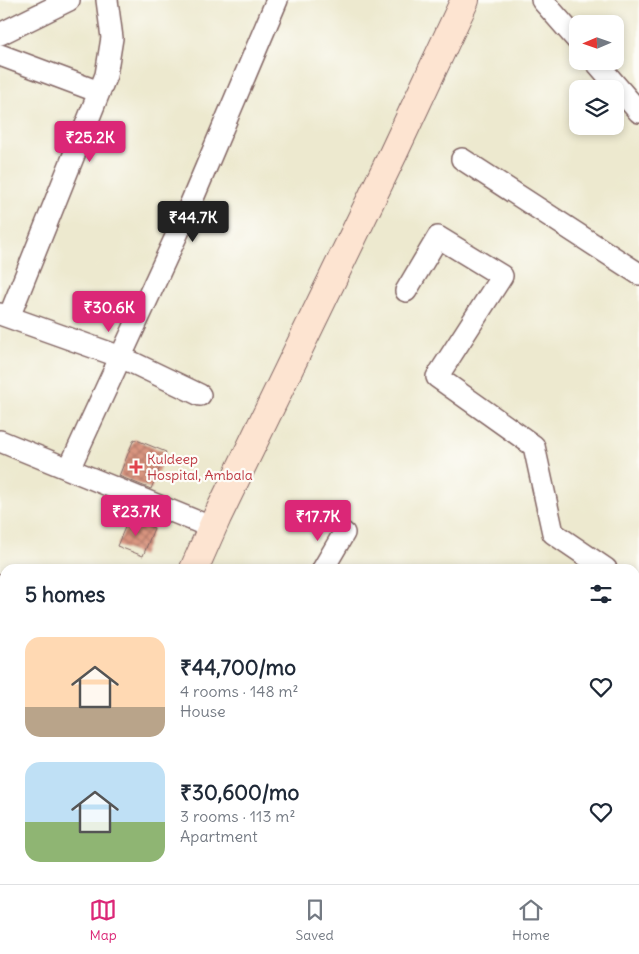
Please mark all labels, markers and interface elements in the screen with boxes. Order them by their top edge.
north arrow [569,15,624,70]
map controls [569,15,624,135]
button: layers [569,80,624,135]
pin: ₹25.2K [49,120,131,163]
text: ₹25.2K [65,127,115,147]
pin: ₹44.7K [152,200,234,243]
text: ₹44.7K [169,207,217,227]
pin: ₹30.6K [68,290,150,333]
text: ₹30.6K [83,297,135,317]
place label: Kuldeep Hospital, Ambala [147,450,253,484]
marker: Kuldeep Hospital, Ambala [129,460,143,474]
pin: ₹23.7K [95,494,177,537]
pin: ₹17.7K [277,500,359,542]
text: ₹23.7K [112,501,160,521]
text: ₹17.7K [296,506,340,526]
icon: filters [587,580,615,608]
text: 5 homes [25,581,105,608]
text: ₹44,700/mo [180,654,296,681]
icon: home [65,657,125,717]
icon: heart [587,673,615,701]
text: 4 rooms · 148 m² [180,681,299,701]
text: House [180,701,226,721]
text: ₹30,600/mo [180,779,299,806]
icon: home [65,782,125,842]
icon: heart [587,798,615,826]
text: 3 rooms · 113 m² [180,806,295,826]
text: Apartment [180,826,258,846]
tab: Map [89,896,117,944]
tab: Saved [295,896,334,944]
tab: Home [512,896,550,944]

